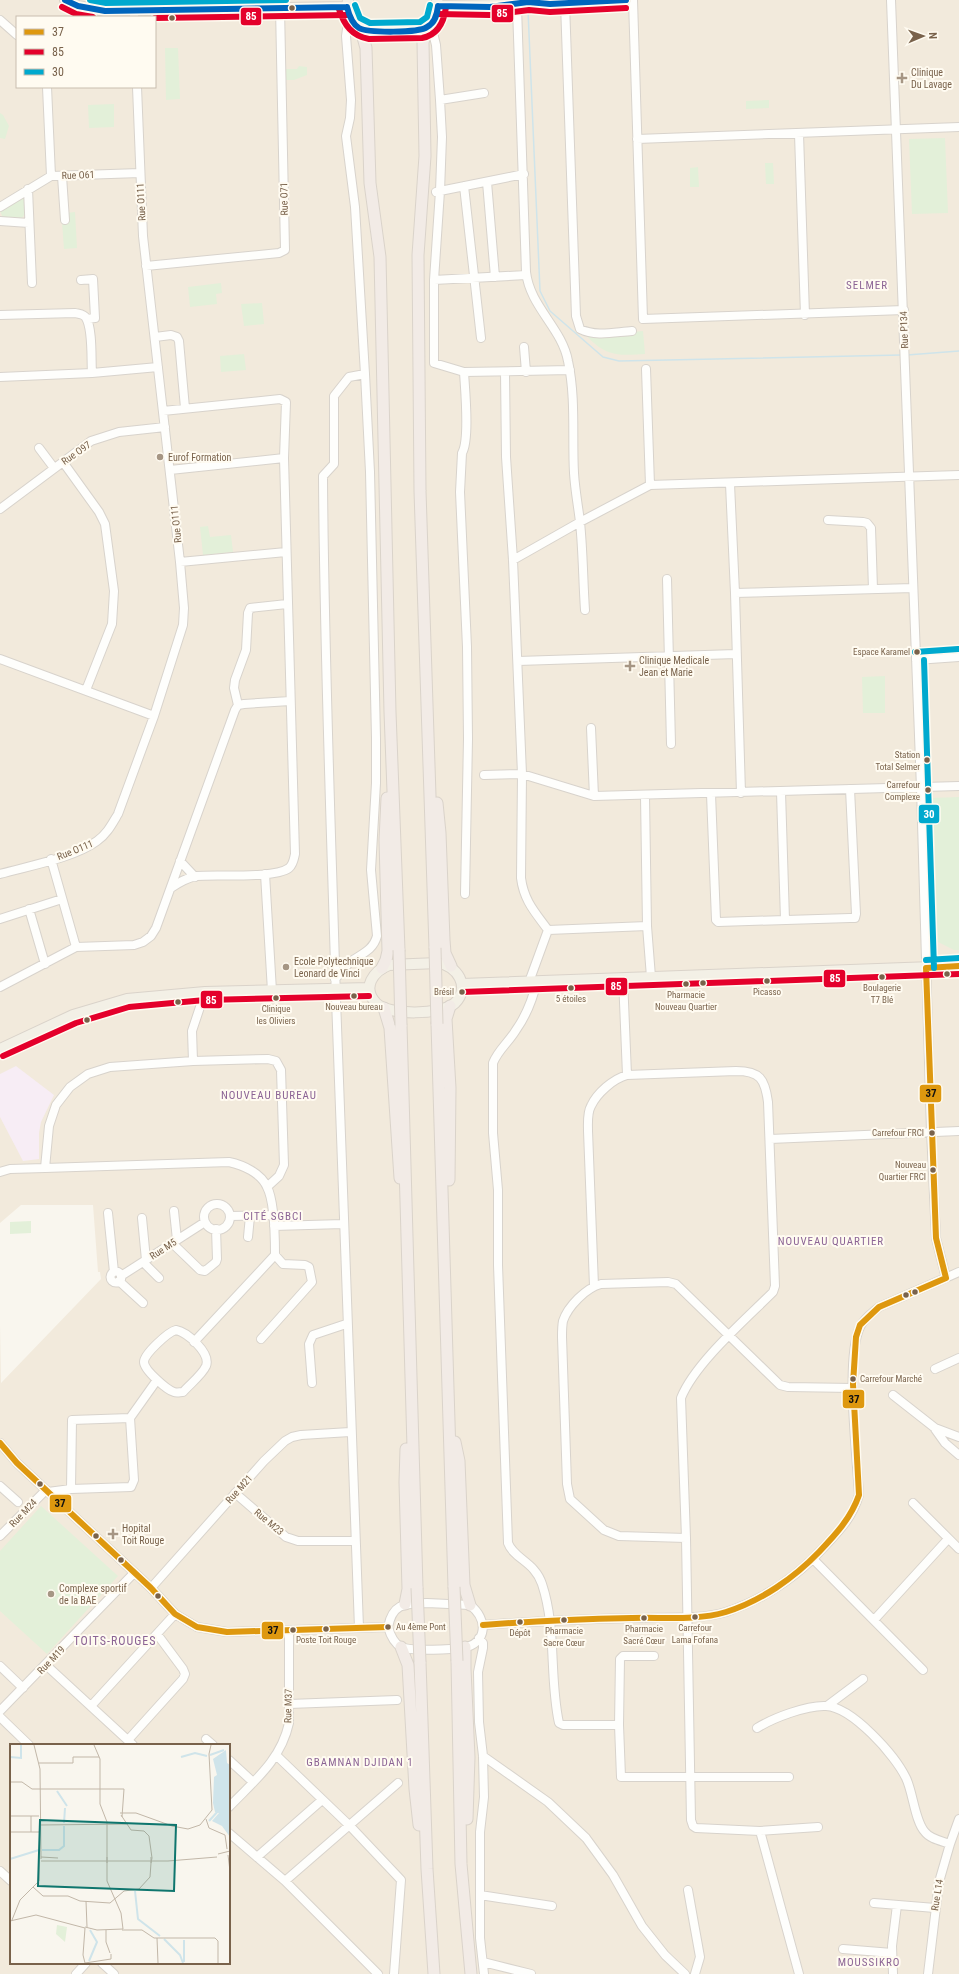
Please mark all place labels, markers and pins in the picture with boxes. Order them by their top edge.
unlabelled marker [287,3,297,13]
unlabelled marker [167,13,177,23]
place label: Clinique Du Lavage [911,67,952,90]
marker: Clinique Du Lavage [896,72,908,84]
marker: Eurof Formation [155,452,165,462]
place label: Eurof Formation [168,452,232,463]
place label: Espace Karamel [853,647,910,657]
marker: Espace Karamel [912,647,922,657]
place label: Clinique Medicale Jean et Marie [639,655,709,678]
marker: Clinique Medicale Jean et Marie [624,660,636,672]
place label: Station Total Selmer [875,750,920,772]
marker: Station Total Selmer [922,755,932,765]
place label: Carrefour Complexe [885,780,920,802]
marker: Carrefour Complexe [923,785,933,795]
place label: Ecole Polytechnique Leonard de Vinci [294,956,374,979]
marker: Ecole Polytechnique Leonard de Vinci [281,962,291,972]
unlabelled marker [942,969,952,979]
marker: Boulagerie T7 Blé [877,972,887,982]
marker: Picasso [762,976,772,986]
unlabelled marker [698,978,708,988]
marker: Pharmacie Nouveau Quartier [681,979,691,989]
marker: 5 étoiles [566,983,576,993]
place label: Boulagerie T7 Blé [863,983,901,1005]
place label: Brésil [434,987,454,997]
marker: Brésil [457,987,467,997]
place label: Picasso [753,987,782,997]
place label: Pharmacie Nouveau Quartier [655,990,717,1012]
marker: Nouveau bureau [349,991,359,1001]
marker: Clinique les Oliviers [271,993,281,1003]
place label: 5 étoiles [556,994,586,1004]
unlabelled marker [173,997,183,1007]
place label: Nouveau bureau [325,1002,383,1012]
place label: Clinique les Oliviers [257,1004,295,1026]
unlabelled marker [82,1015,92,1025]
place label: Carrefour FRCI [872,1128,924,1138]
marker: Carrefour FRCI [927,1128,937,1138]
place label: Nouveau Quartier FRCI [879,1160,926,1182]
marker: Nouveau Quartier FRCI [928,1165,938,1175]
unlabelled marker [910,1287,920,1297]
unlabelled marker [901,1290,911,1300]
marker: Carrefour Marché [848,1374,858,1384]
place label: Carrefour Marché [860,1374,922,1384]
unlabelled marker [35,1479,45,1489]
place label: Hopital Toit Rouge [122,1523,164,1546]
marker: Hopital Toit Rouge [107,1528,119,1540]
unlabelled marker [91,1531,101,1541]
unlabelled marker [116,1555,126,1565]
place label: Complexe sportif de la BAE [59,1583,127,1606]
marker: Complexe sportif de la BAE [46,1589,56,1599]
unlabelled marker [153,1591,163,1601]
marker: Carrefour Lama Fofana [690,1612,700,1622]
marker: Pharmacie Sacré Cœur [639,1613,649,1623]
marker: Pharmacie Sacre Cœur [559,1615,569,1625]
marker: Dépôt [515,1617,525,1627]
marker: Au 4ème Pont [383,1622,393,1632]
place label: Au 4ème Pont [396,1622,446,1632]
place label: Carrefour Lama Fofana [672,1623,718,1645]
marker: Poste Toit Rouge [321,1624,331,1634]
place label: Pharmacie Sacré Cœur [623,1624,665,1646]
unlabelled marker [288,1625,298,1635]
place label: Pharmacie Sacre Cœur [543,1626,585,1648]
place label: Dépôt [510,1628,531,1638]
place label: Poste Toit Rouge [296,1635,356,1645]

